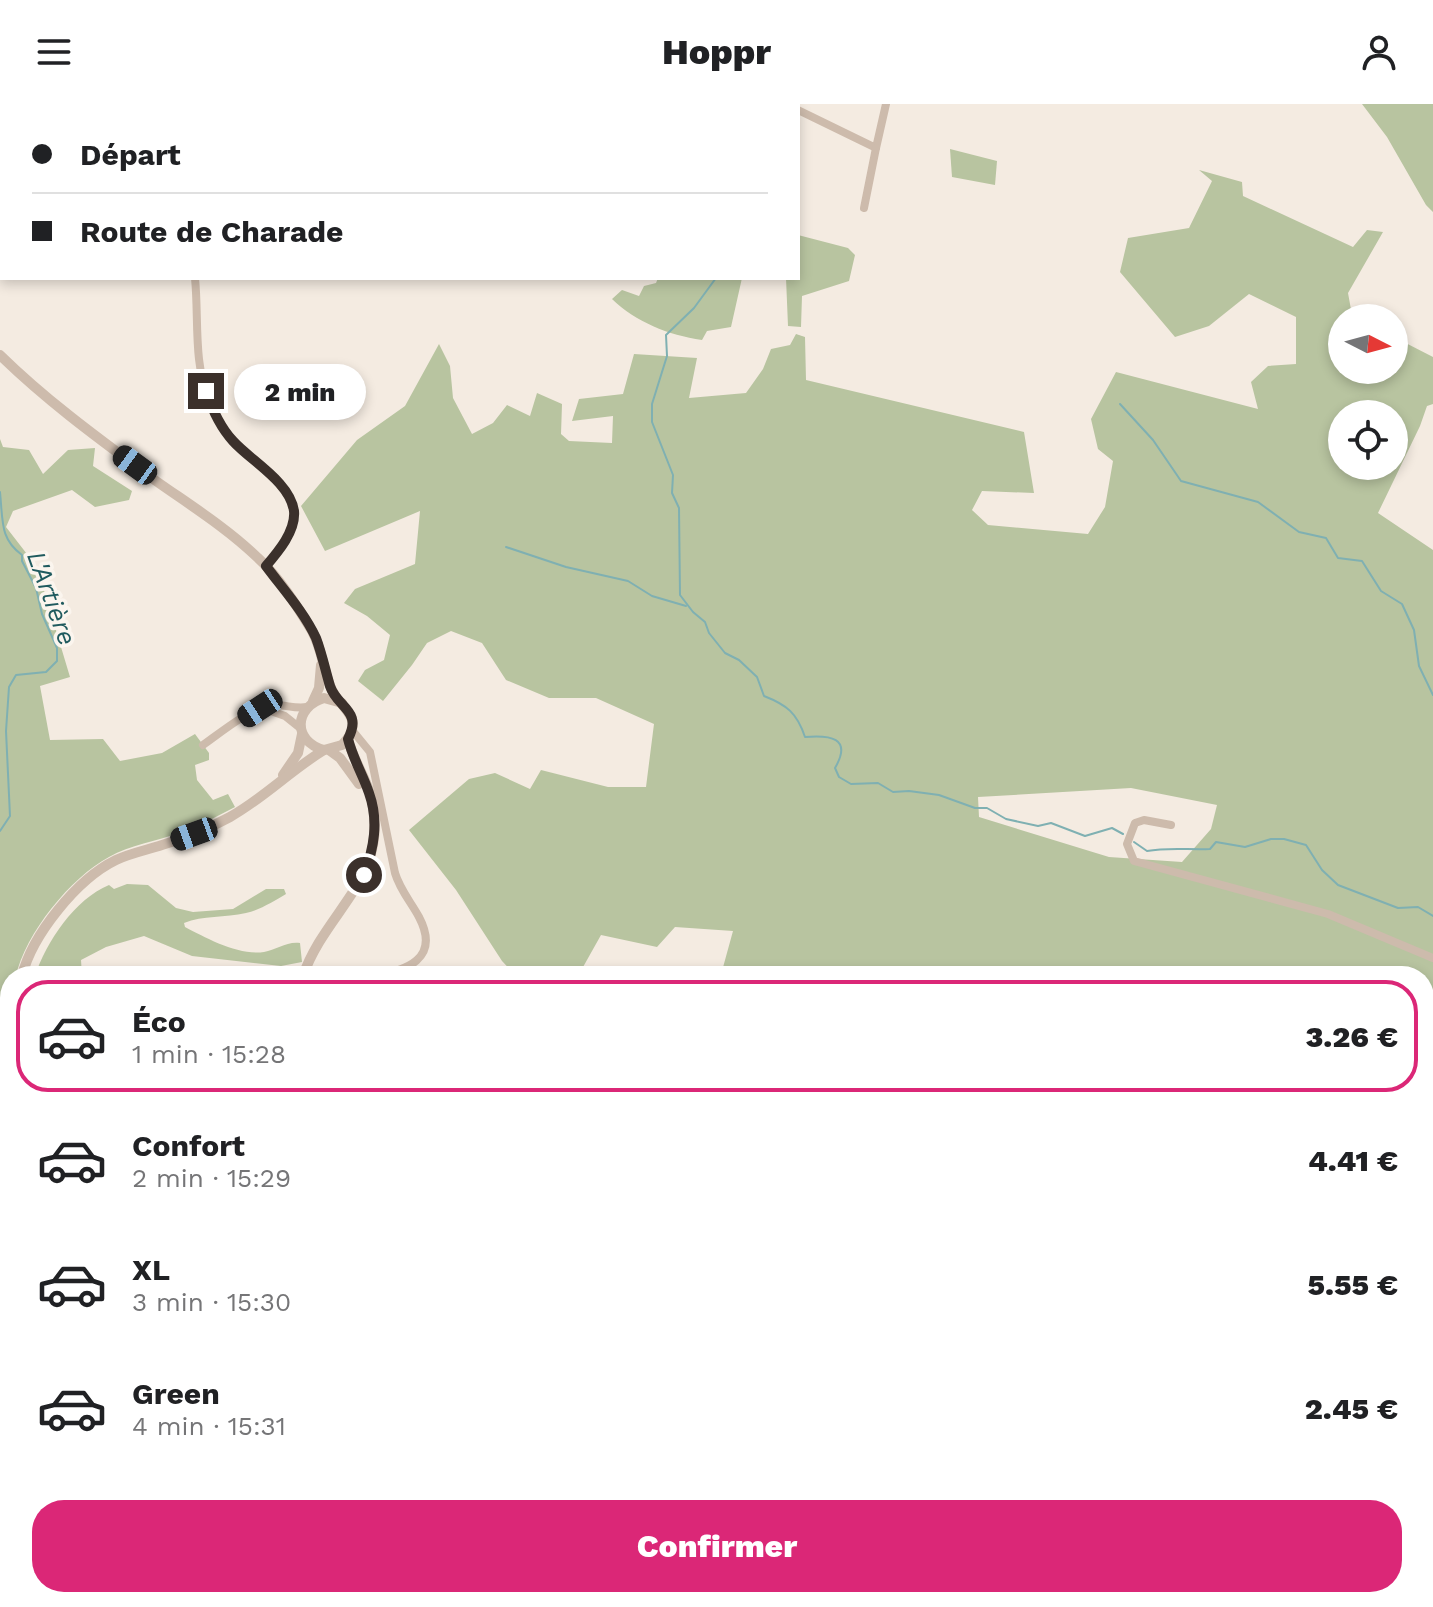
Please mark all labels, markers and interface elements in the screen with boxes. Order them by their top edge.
icon: menu [32,30,76,74]
icon: person [1357,30,1401,74]
text: Hoppr [662,31,771,73]
text: Départ [80,137,181,172]
text: Route de Charade [80,214,343,249]
north arrow [1328,304,1408,384]
map controls [1328,304,1408,480]
callout: 2 min [234,363,366,419]
route end [188,373,224,409]
text: 2 min [265,377,335,407]
button: locate [1328,400,1408,480]
car [109,441,161,489]
water label: L'Artière [21,547,83,649]
car [233,685,287,731]
car [167,815,221,853]
route start [346,857,382,893]
icon: car [36,1000,108,1072]
text: Éco [132,1004,186,1039]
text: 3.26 € [1305,1019,1398,1054]
text: 1 min · 15:28 [132,1039,286,1069]
icon: car [36,1124,108,1196]
text: Confort [132,1128,245,1163]
text: 4.41 € [1308,1143,1398,1178]
text: 2 min · 15:29 [132,1163,291,1193]
icon: car [36,1248,108,1320]
text: XL [132,1252,170,1287]
text: 5.55 € [1307,1267,1398,1302]
text: 3 min · 15:30 [132,1287,291,1317]
icon: car [36,1372,108,1444]
text: Green [132,1376,220,1411]
text: 2.45 € [1305,1391,1398,1426]
text: 4 min · 15:31 [132,1411,286,1441]
button: Confirmer [32,1500,1402,1592]

